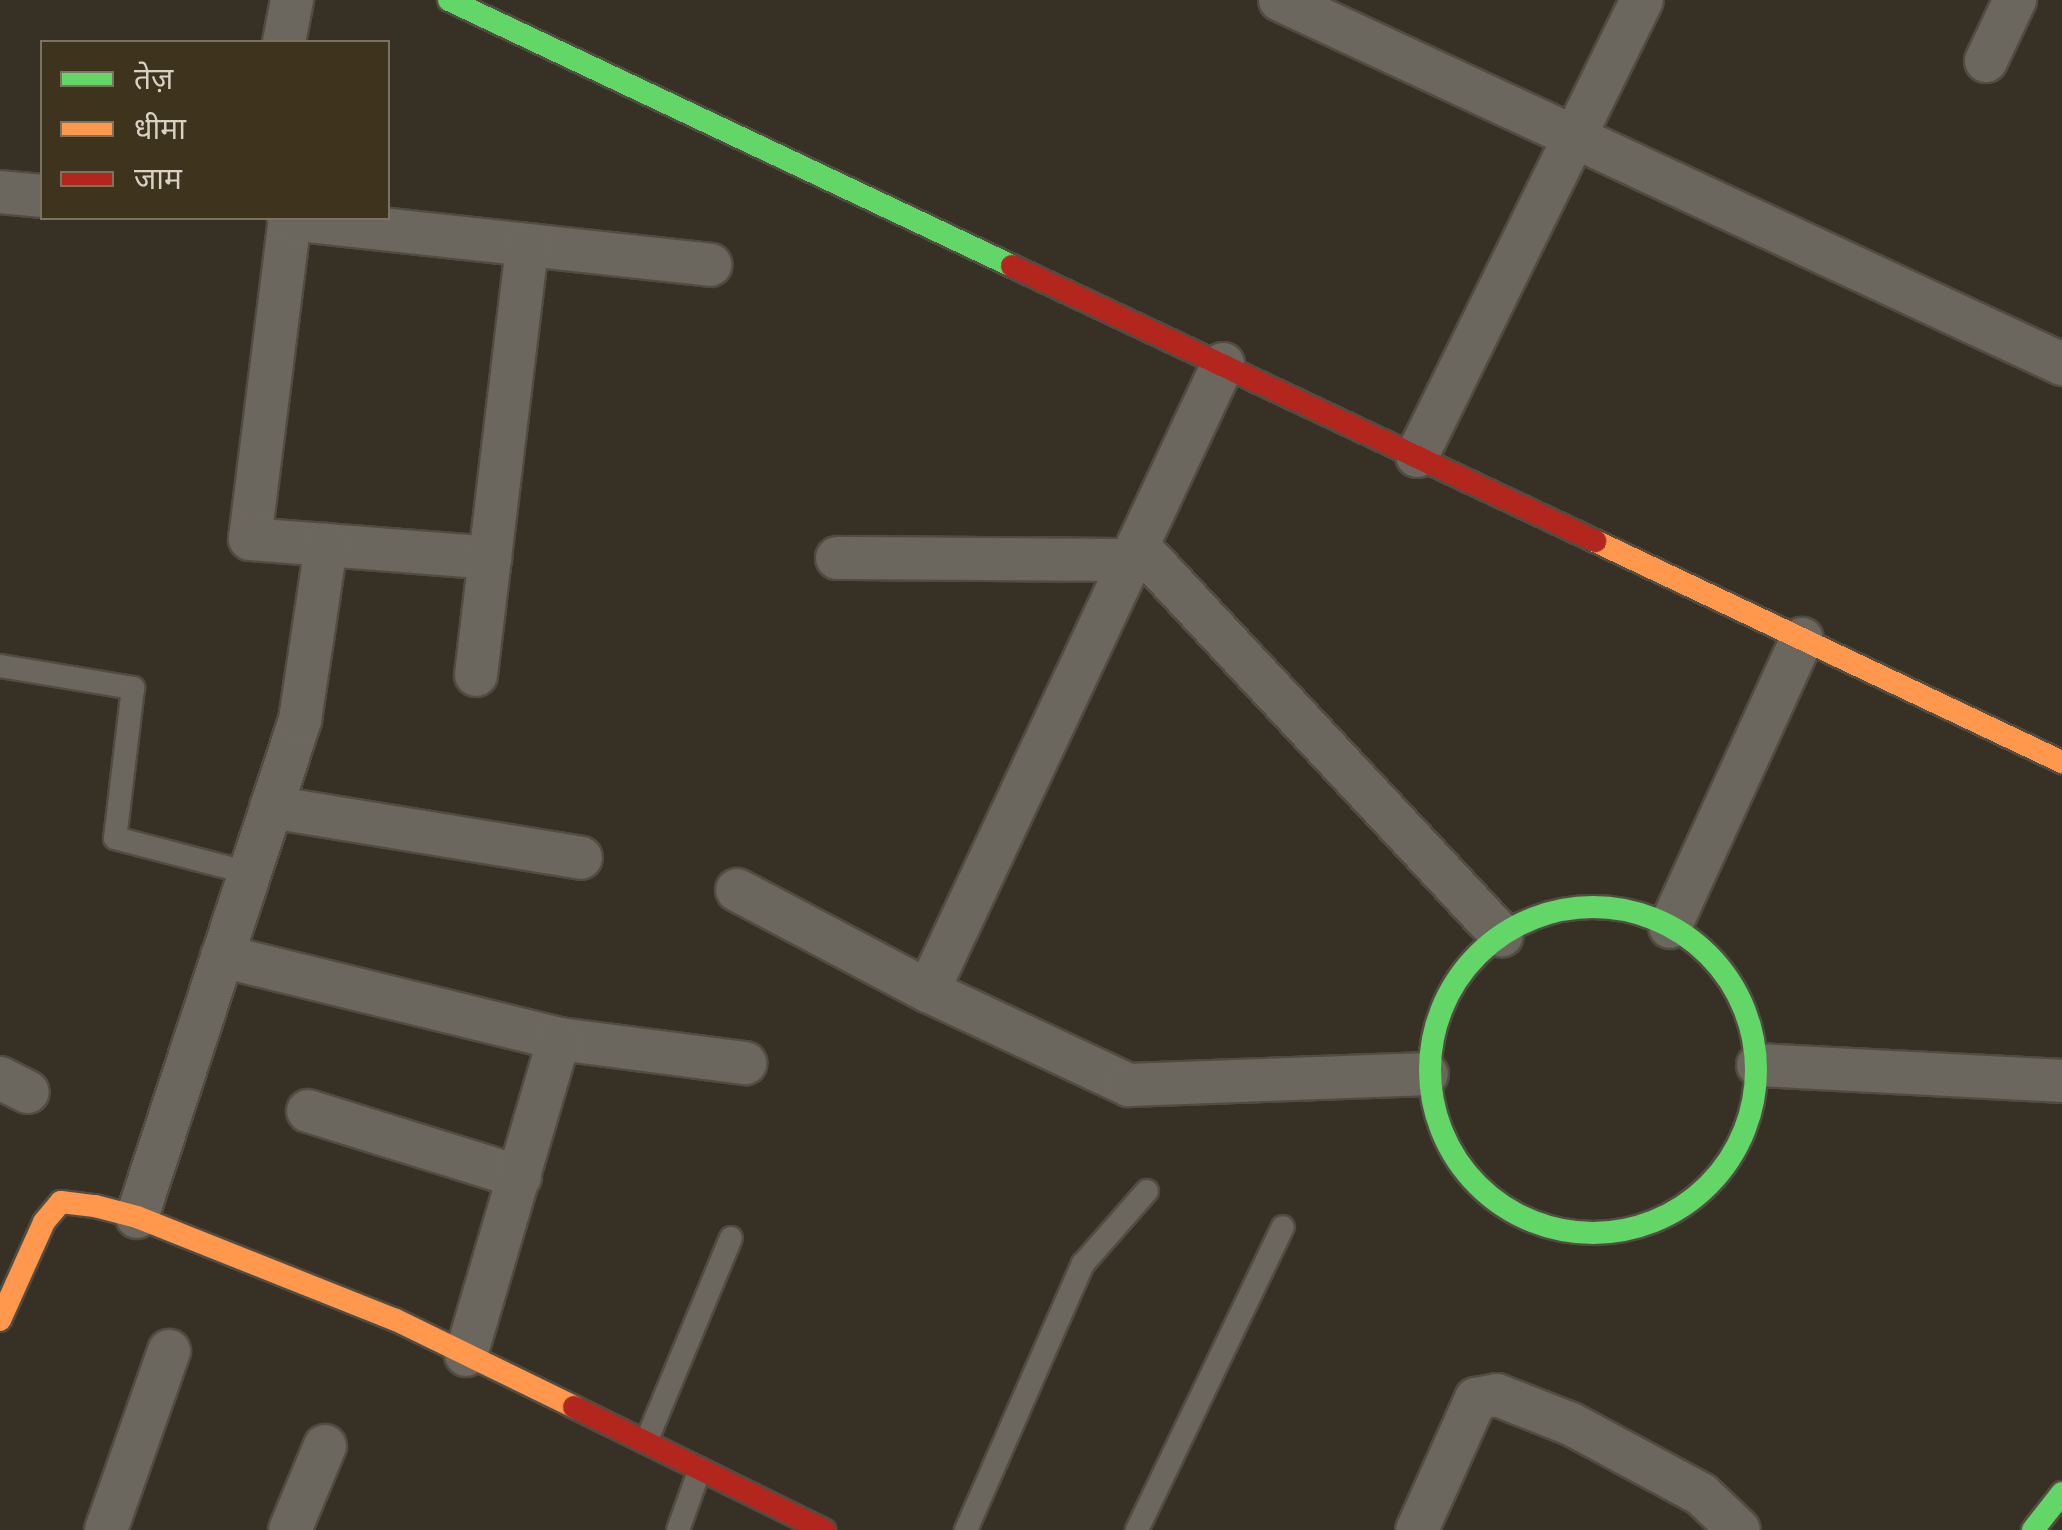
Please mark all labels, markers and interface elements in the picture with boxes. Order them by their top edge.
legend [40,40,390,220]
text: तेज़ [134,57,173,98]
text: धीमा [134,107,186,148]
text: जाम [134,157,182,198]

